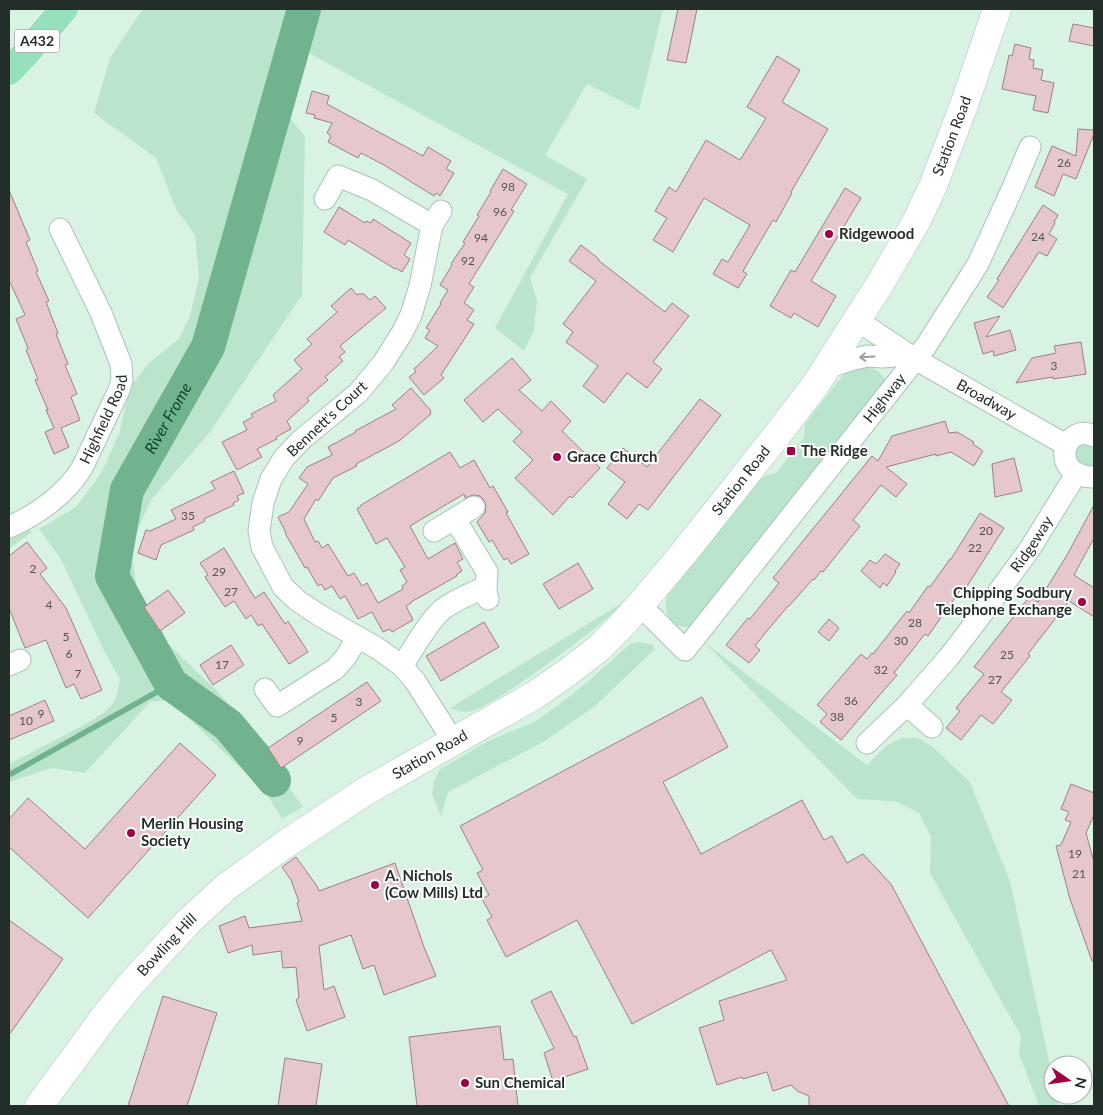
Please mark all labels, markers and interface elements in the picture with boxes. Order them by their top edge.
road number: A432 [15,29,60,52]
street label: Station Road [928,94,974,178]
house number: 26 [1057,155,1071,170]
house number: 98 [501,179,515,194]
house number: 96 [493,204,507,219]
place label: Ridgewood [839,224,914,242]
marker: Ridgewood [823,228,835,240]
house number: 24 [1031,229,1045,244]
house number: 94 [474,230,488,245]
house number: 92 [461,253,475,268]
one-way arrow [859,353,875,362]
house number: 3 [1051,358,1058,373]
street label: Highway [859,369,909,426]
street label: Highfield Road [75,374,130,466]
street label: Broadway [954,375,1020,423]
street label: Bennett's Court [282,376,371,460]
water label: River Frome [140,379,195,457]
place label: The Ridge [801,441,868,459]
street label: Station Road [707,442,773,518]
marker: The Ridge [785,445,797,457]
place label: Grace Church [567,447,658,465]
marker: Grace Church [551,451,563,463]
house number: 35 [181,508,195,523]
street label: Ridgeway [1006,512,1056,575]
house number: 20 [979,523,993,538]
house number: 22 [968,540,982,555]
house number: 2 [30,561,37,576]
house number: 29 [212,564,226,579]
place label: Chipping Sodbury Telephone Exchange [936,583,1072,618]
house number: 27 [224,584,238,599]
marker: Chipping Sodbury Telephone Exchange [1076,596,1088,608]
house number: 4 [46,597,53,612]
house number: 28 [908,615,922,630]
house number: 5 [63,629,70,644]
house number: 30 [894,633,908,648]
house number: 6 [66,646,73,661]
house number: 25 [1000,647,1014,662]
house number: 17 [215,657,229,672]
house number: 32 [874,662,888,677]
house number: 7 [75,666,82,681]
house number: 27 [988,672,1002,687]
house number: 36 [844,693,858,708]
house number: 3 [356,694,363,709]
house number: 9 [38,706,45,721]
house number: 38 [830,709,844,724]
house number: 5 [331,710,338,725]
house number: 10 [19,713,33,728]
street label: Station Road [388,725,470,782]
house number: 9 [297,733,304,748]
place label: Merlin Housing Society [141,814,243,849]
marker: Merlin Housing Society [125,827,137,839]
house number: 19 [1068,846,1082,861]
place label: A. Nichols (Cow Mills) Ltd [384,866,483,901]
house number: 21 [1072,866,1086,881]
marker: A. Nichols (Cow Mills) Ltd [369,879,381,891]
street label: Bowling Hill [133,909,200,979]
north arrow [1043,1055,1093,1105]
place label: Sun Chemical [475,1073,565,1091]
text: N [1072,1076,1091,1090]
marker: Sun Chemical [459,1077,471,1089]

